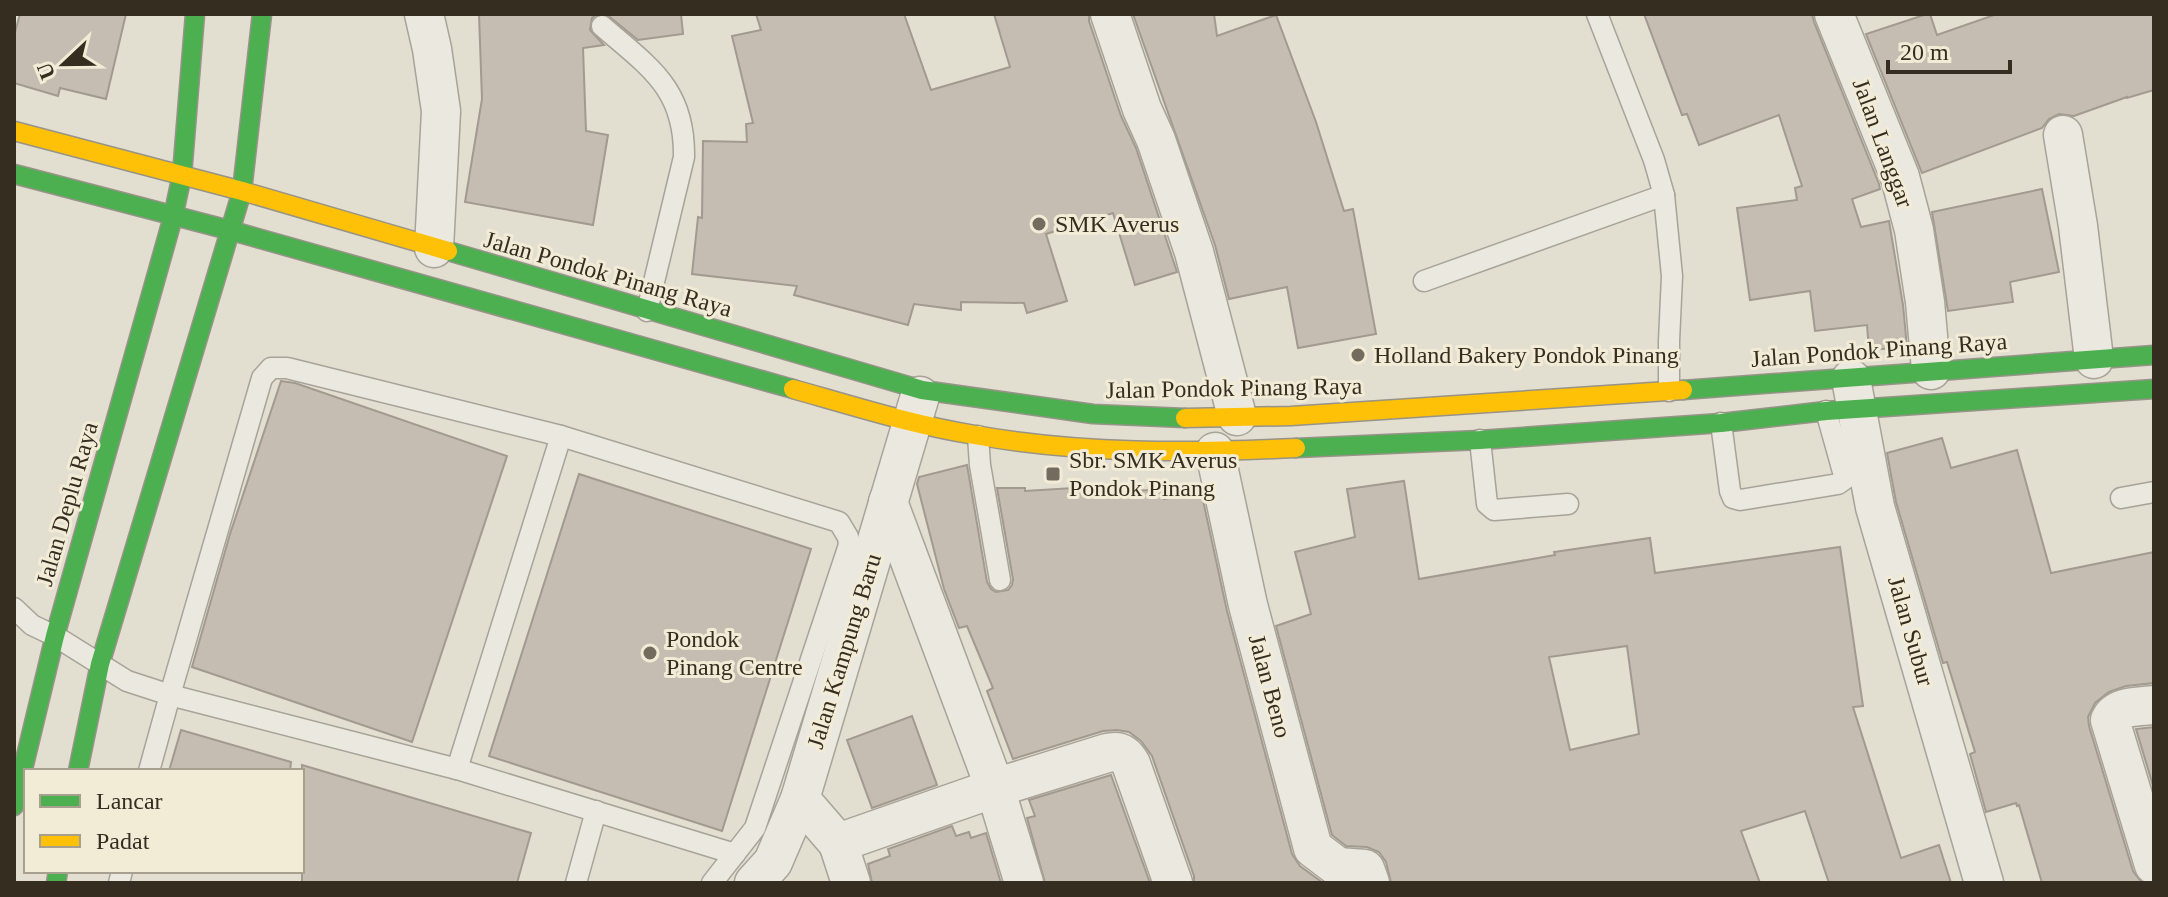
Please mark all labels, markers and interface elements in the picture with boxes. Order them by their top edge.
north arrow [24,24,104,104]
scale bar [1888,24,2010,74]
text: 20 m [1900,39,1949,65]
text: U [31,59,60,83]
street label: Jalan Langgar [1848,75,1918,211]
place label: SMK Averus [1055,211,1179,237]
marker: SMK Averus [1030,215,1048,233]
street label: Jalan Pondok Pinang Raya [481,226,735,322]
street label: Jalan Pondok Pinang Raya [1750,328,2008,372]
place label: Holland Bakery Pondok Pinang [1374,342,1679,368]
marker: Holland Bakery Pondok Pinang [1349,346,1367,364]
street label: Jalan Pondok Pinang Raya [1105,373,1363,403]
street label: Jalan Deplu Raya [31,419,103,589]
place label: Sbr. SMK Averus Pondok Pinang [1069,447,1237,501]
marker: Sbr. SMK Averus Pondok Pinang [1044,465,1062,483]
street label: Jalan Kampung Baru [802,550,886,752]
street label: Jalan Subur [1883,573,1939,689]
place label: Pondok Pinang Centre [666,626,803,680]
street label: Jalan Beno [1244,631,1296,741]
marker: Pondok Pinang Centre [641,644,659,662]
legend [24,769,304,873]
text: Lancar [96,788,163,814]
text: Padat [96,828,150,854]

